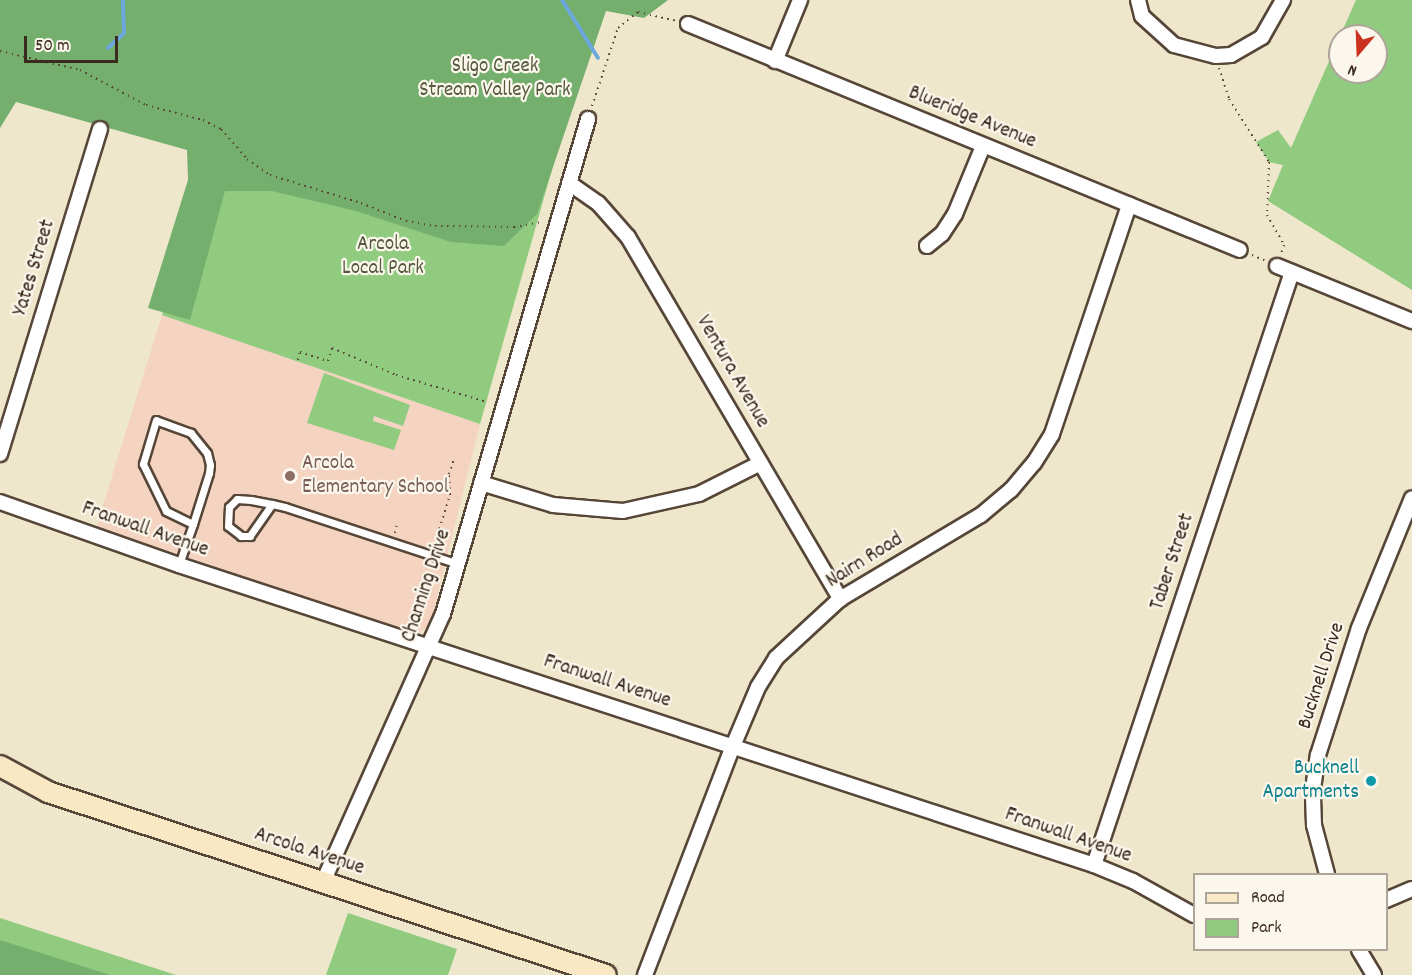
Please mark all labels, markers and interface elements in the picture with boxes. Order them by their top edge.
scale bar [27,24,122,62]
north arrow [1328,24,1388,84]
text: 50 m [35,34,70,59]
park label: Sligo Creek Stream Valley Park [419,54,571,104]
text: N [1345,57,1360,82]
street label: Blueridge Avenue [904,81,1040,155]
street label: Yates Street [8,217,62,319]
park label: Arcola Local Park [342,232,424,282]
street label: Ventura Avenue [690,311,774,433]
place label: Arcola Elementary School [302,451,449,501]
marker: Arcola Elementary School [283,469,297,483]
street label: Franwall Avenue [78,497,212,563]
street label: Taber Street [1146,510,1200,614]
street label: Channing Drive [397,526,457,646]
street label: Nairn Road [822,528,908,594]
street label: Bucknell Drive [1293,620,1351,732]
street label: Franwall Avenue [540,650,674,714]
place label: Bucknell Apartments [1263,756,1359,806]
marker: Bucknell Apartments [1364,774,1378,788]
street label: Franwall Avenue [1001,803,1135,869]
street label: Arcola Avenue [251,822,367,882]
legend [1193,873,1388,951]
text: Road [1251,886,1285,911]
text: Park [1251,916,1282,941]

